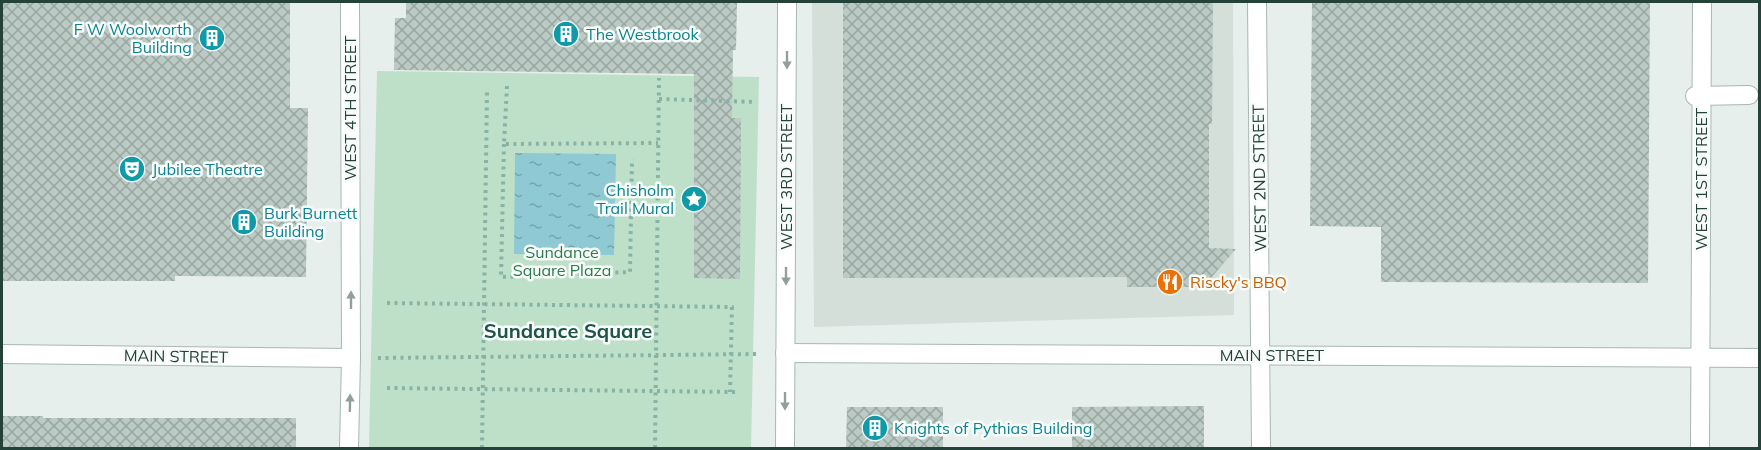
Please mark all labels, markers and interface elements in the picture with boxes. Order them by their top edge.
place label: F W Woolworth Building [74,19,192,57]
building icon: The Westbrook [551,19,581,49]
building icon: F W Woolworth Building [197,23,227,53]
place label: The Westbrook [586,24,700,44]
street label: WEST 4TH STREET [340,35,360,181]
one-way arrow [782,50,792,69]
street label: WEST 3RD STREET [776,104,796,250]
street label: WEST 2ND STREET [1248,104,1270,252]
street label: WEST 1ST STREET [1691,107,1711,250]
theatre icon: Jubilee Theatre [117,154,147,184]
place label: Jubilee Theatre [152,159,263,179]
place label: Chisholm Trail Mural [596,180,674,218]
place icon: Chisholm Trail Mural [679,184,709,214]
place label: Burk Burnett Building [264,203,358,241]
building icon: Burk Burnett Building [229,207,259,237]
park label: Sundance Square Plaza [513,242,611,280]
one-way arrow [781,266,791,285]
restaurant icon: Riscky's BBQ [1155,267,1185,297]
place label: Riscky's BBQ [1190,272,1287,292]
one-way arrow [346,290,356,309]
district label: Sundance Square [484,318,652,343]
street label: MAIN STREET [124,345,229,367]
street label: MAIN STREET [1220,345,1325,365]
one-way arrow [780,391,790,410]
one-way arrow [345,394,355,413]
building icon: Knights of Pythias Building [860,413,890,443]
place label: Knights of Pythias Building [894,418,1092,438]

